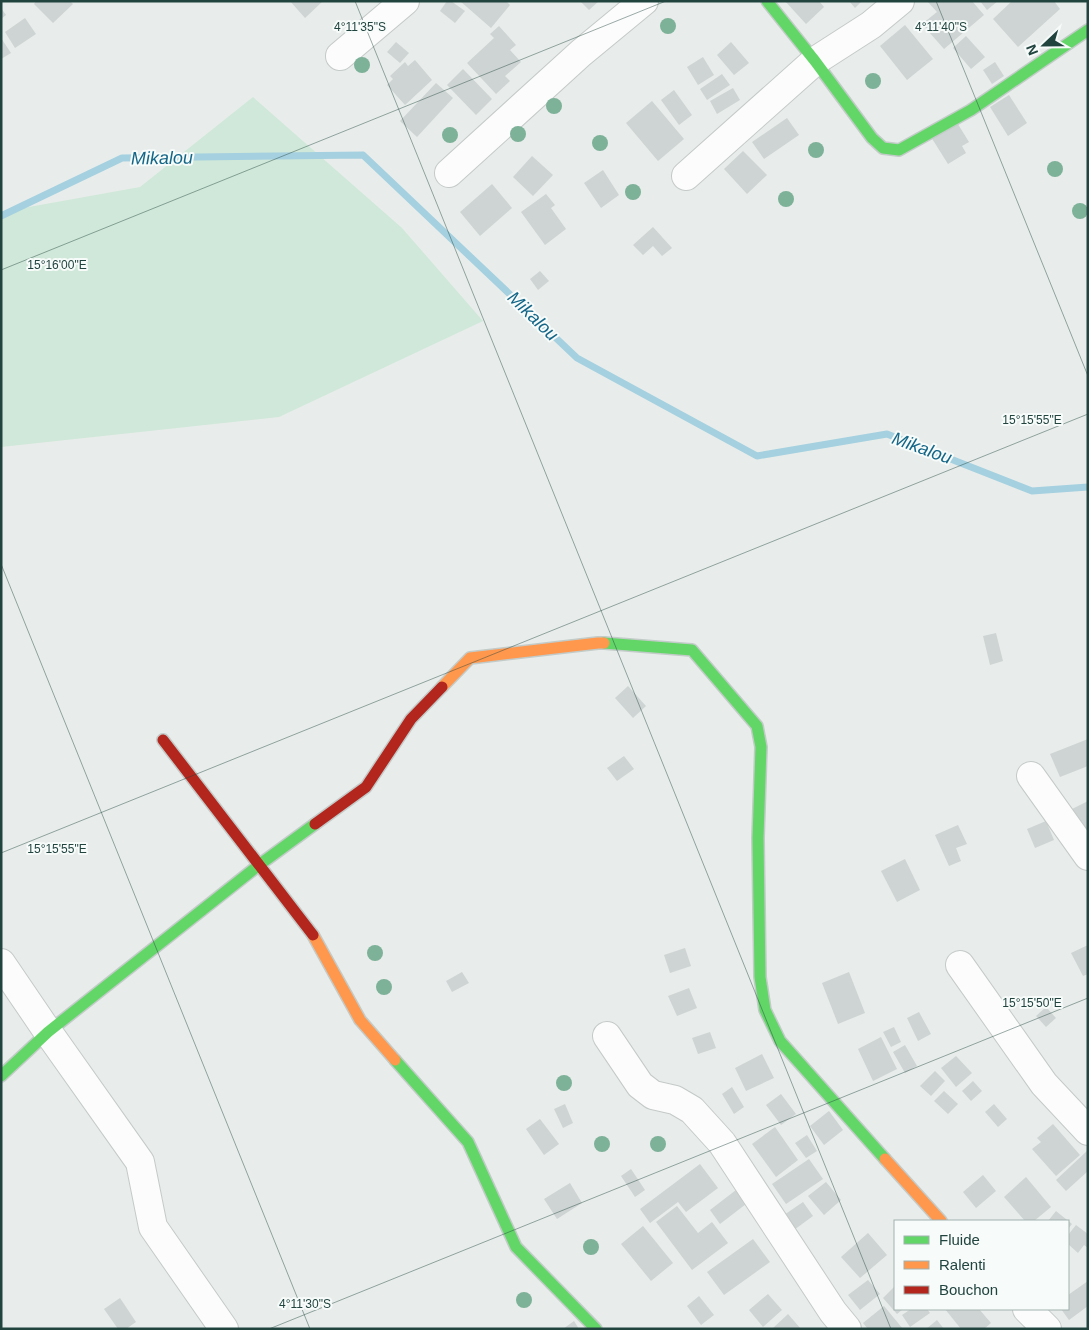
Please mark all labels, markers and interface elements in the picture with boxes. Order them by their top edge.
text: 4°11'35"S [334,20,386,34]
text: 4°11'40"S [915,20,967,34]
north arrow [1019,20,1069,70]
text: N [1023,42,1041,58]
water label: Mikalou [131,147,193,169]
text: 15°16'00"E [27,258,87,272]
water label: Mikalou [504,287,562,345]
text: 15°15'55"E [1002,413,1062,427]
water label: Mikalou [889,428,955,468]
text: 15°15'55"E [27,842,87,856]
text: 15°15'50"E [1002,996,1062,1010]
legend [894,1220,1069,1310]
text: Fluide [939,1231,980,1248]
text: Ralenti [939,1256,986,1273]
text: Bouchon [939,1281,998,1298]
text: 4°11'30"S [279,1297,331,1311]

